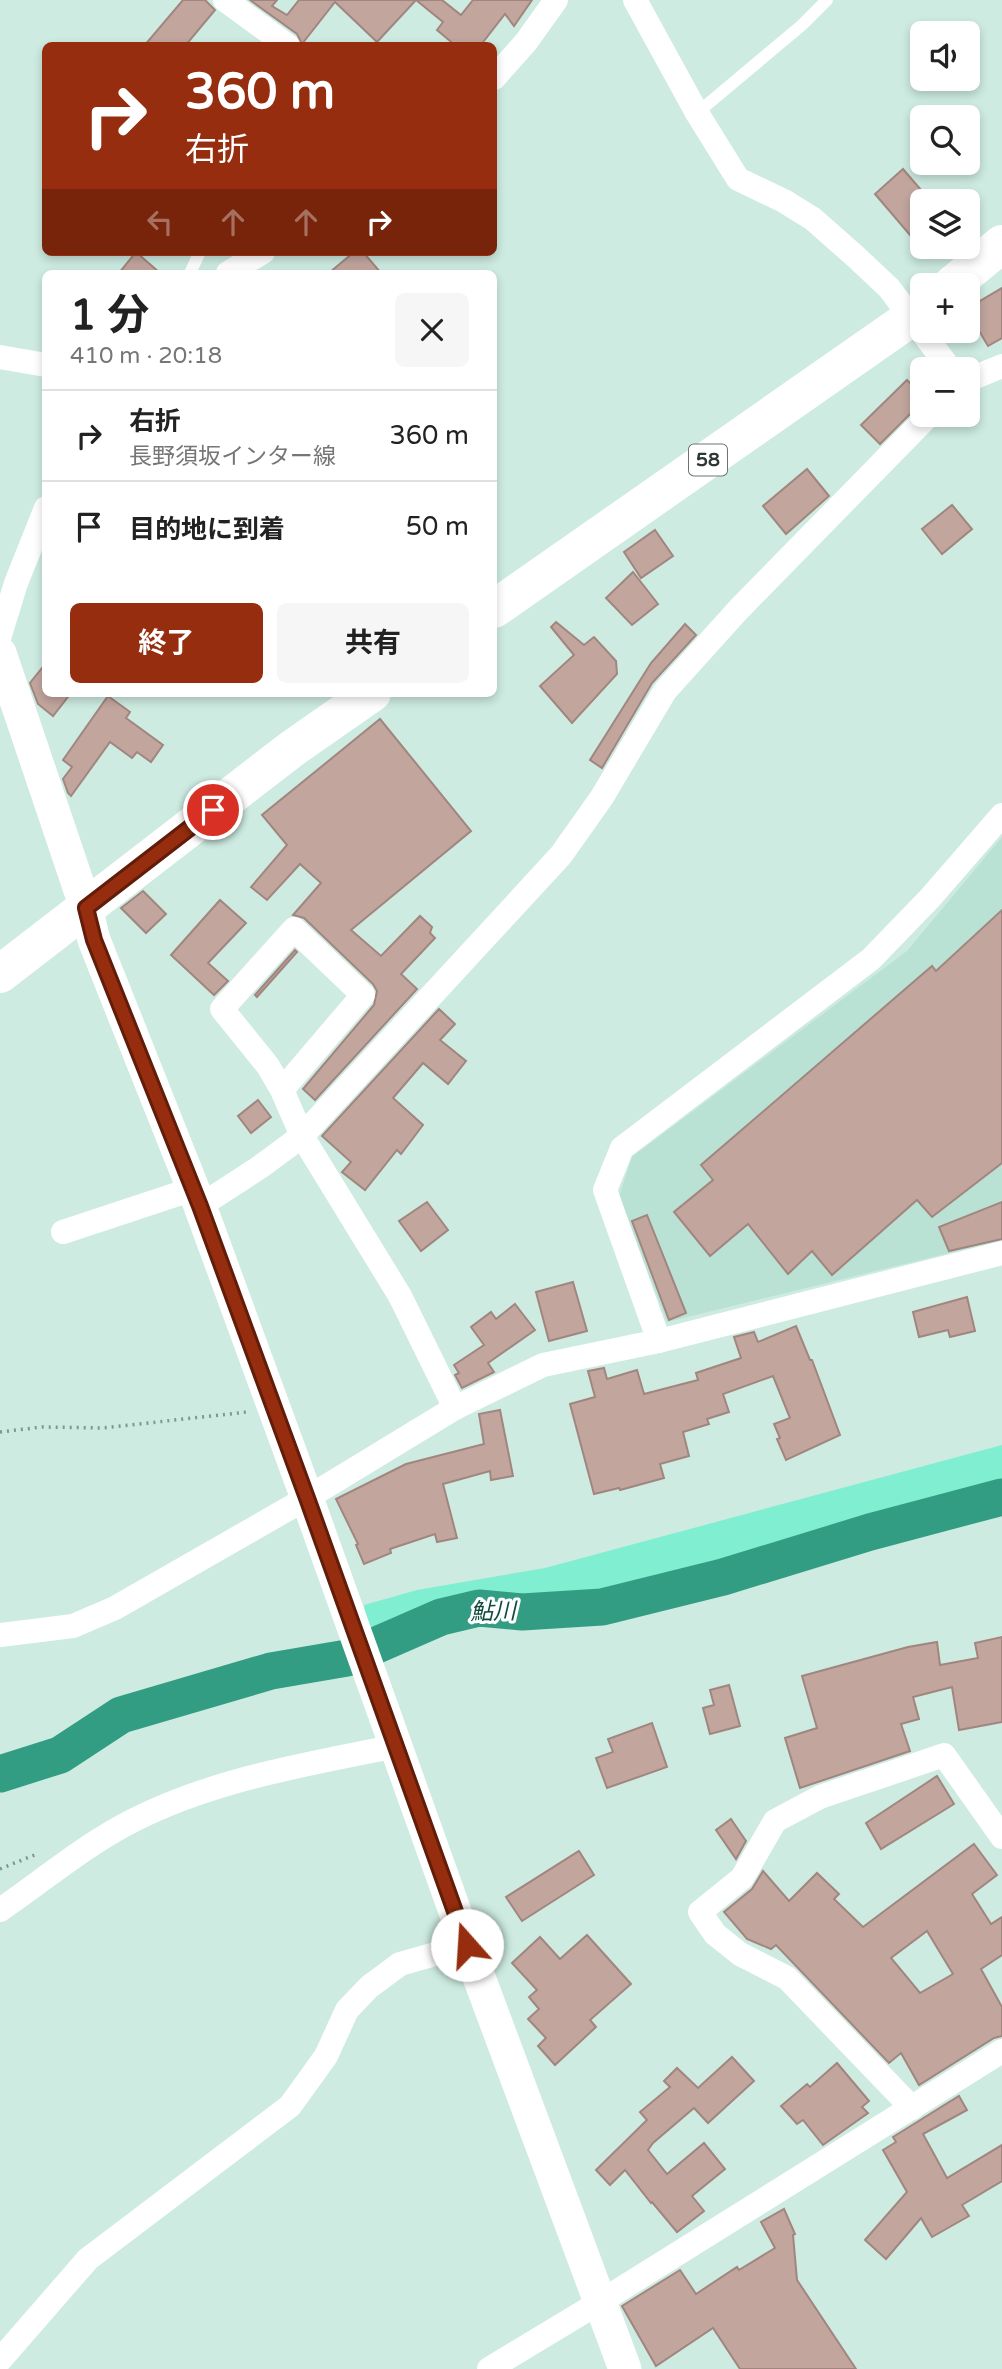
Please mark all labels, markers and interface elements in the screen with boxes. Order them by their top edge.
map controls [910,21,980,427]
button: sound [910,21,980,91]
text: 360 m [185,63,335,122]
icon: right [70,70,161,161]
button: search [910,105,980,175]
text: 右折 [185,131,249,169]
button: layers [910,189,980,259]
icon: left [141,203,179,241]
icon: ahead [214,203,252,241]
icon: ahead [287,203,325,241]
icon: right [360,203,398,241]
button: + [910,273,980,343]
text: 1 分 [70,290,149,341]
button: close [395,293,469,367]
text: 410 m · 20:18 [70,342,222,370]
button: − [910,357,980,427]
text: 右折 [129,406,181,437]
icon: right [70,417,108,455]
text: 360 m [389,420,469,451]
text: 長野須坂インター線 [129,443,336,471]
road number: 58 [689,444,727,475]
icon: arrive [70,508,108,546]
text: 50 m [406,511,469,542]
text: 目的地に到着 [129,514,285,545]
button: 終了 [70,603,263,683]
button: 共有 [277,603,469,683]
pin [183,780,243,840]
icon: arrive [194,791,232,829]
water label: 鮎川 [470,1598,519,1626]
position arrow [430,1908,504,1982]

